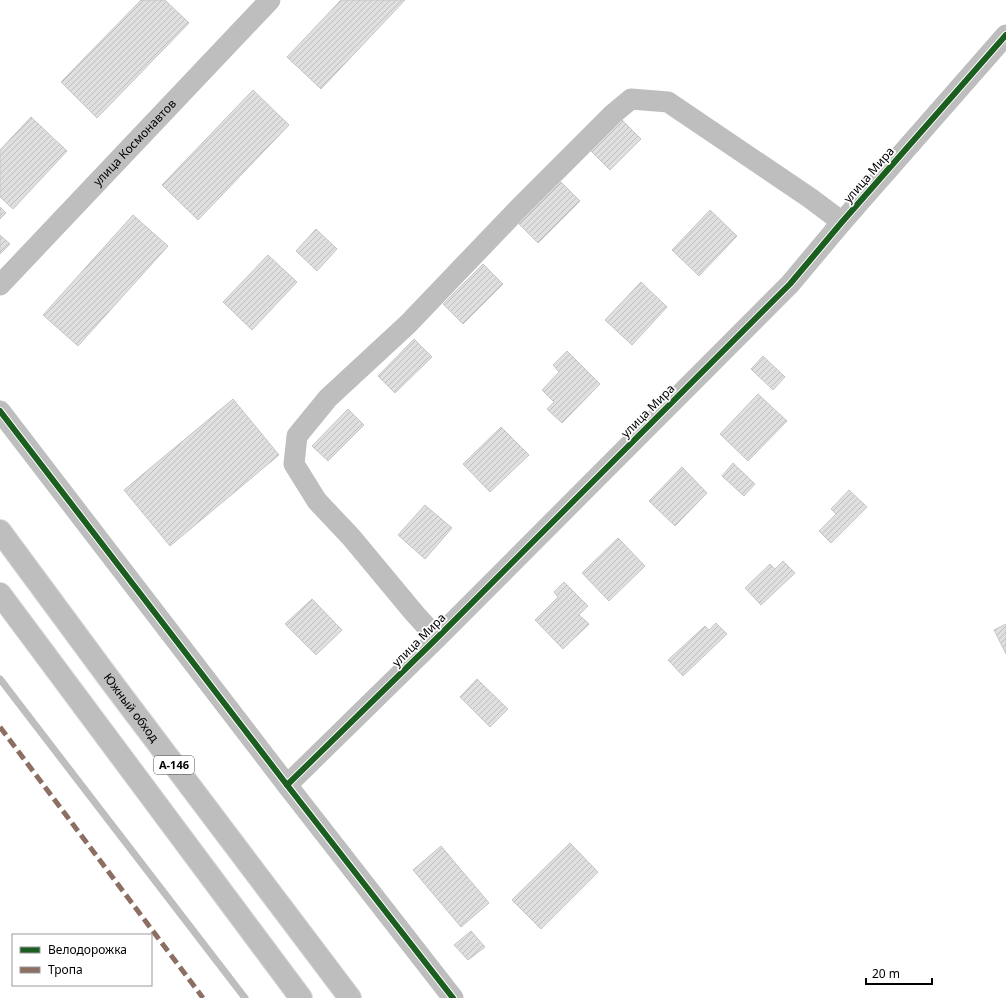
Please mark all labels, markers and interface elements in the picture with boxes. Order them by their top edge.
street label: улица Космонавтов [89,95,180,190]
street label: улица Мира [839,143,898,206]
street label: улица Мира [617,380,678,441]
street label: улица Мира [388,609,449,670]
street label: Южный обход [100,670,163,746]
road number: А-146 [154,756,194,774]
legend [12,934,152,986]
text: Велодорожка [48,941,127,958]
scale bar [866,960,932,986]
text: Тропа [48,961,83,978]
text: 20 m [872,965,900,982]

